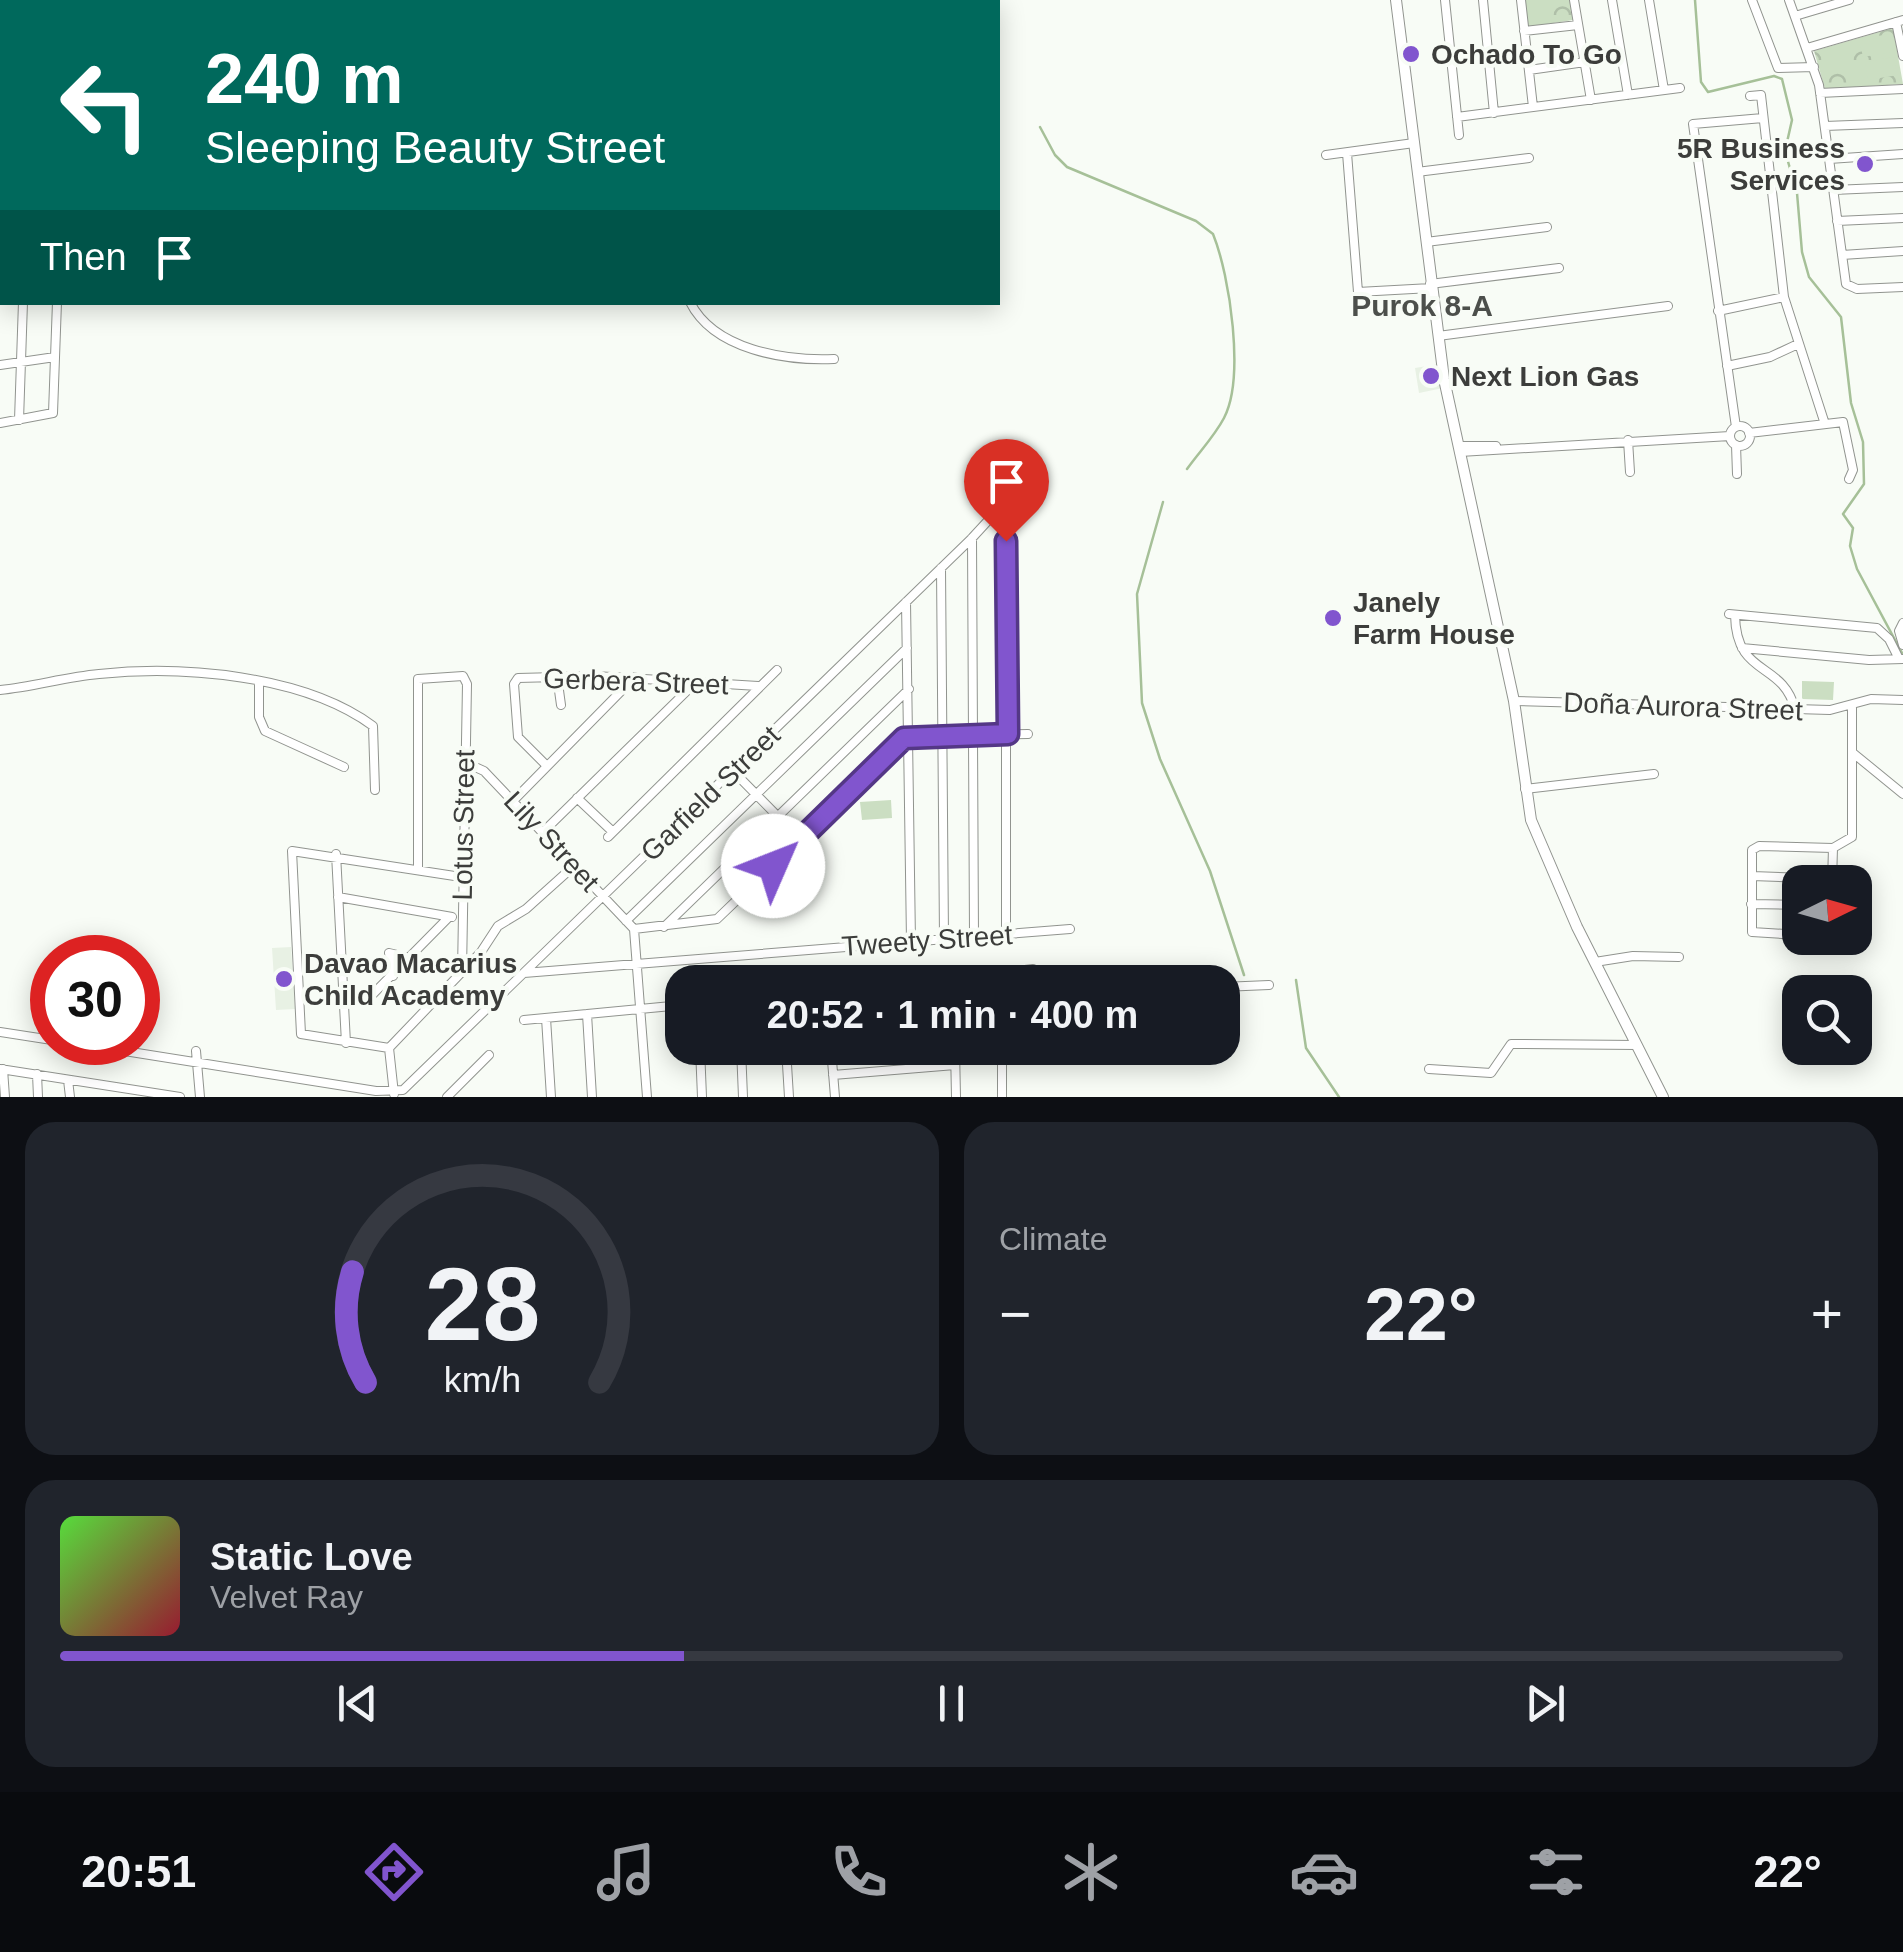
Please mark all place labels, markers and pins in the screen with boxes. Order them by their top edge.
place label: Ochado To Go [1431,39,1622,70]
marker: Ochado To Go [1400,43,1422,65]
place label: 5R Business Services [1677,133,1845,196]
marker: 5R Business Services [1854,153,1876,175]
place label: Next Lion Gas [1451,361,1639,392]
marker: Next Lion Gas [1420,365,1442,387]
pin [964,439,1049,542]
place label: Janely Farm House [1353,587,1515,650]
marker: Janely Farm House [1322,607,1344,629]
place label: Davao Macarius Child Academy [304,948,517,1011]
marker: Davao Macarius Child Academy [273,968,295,990]

